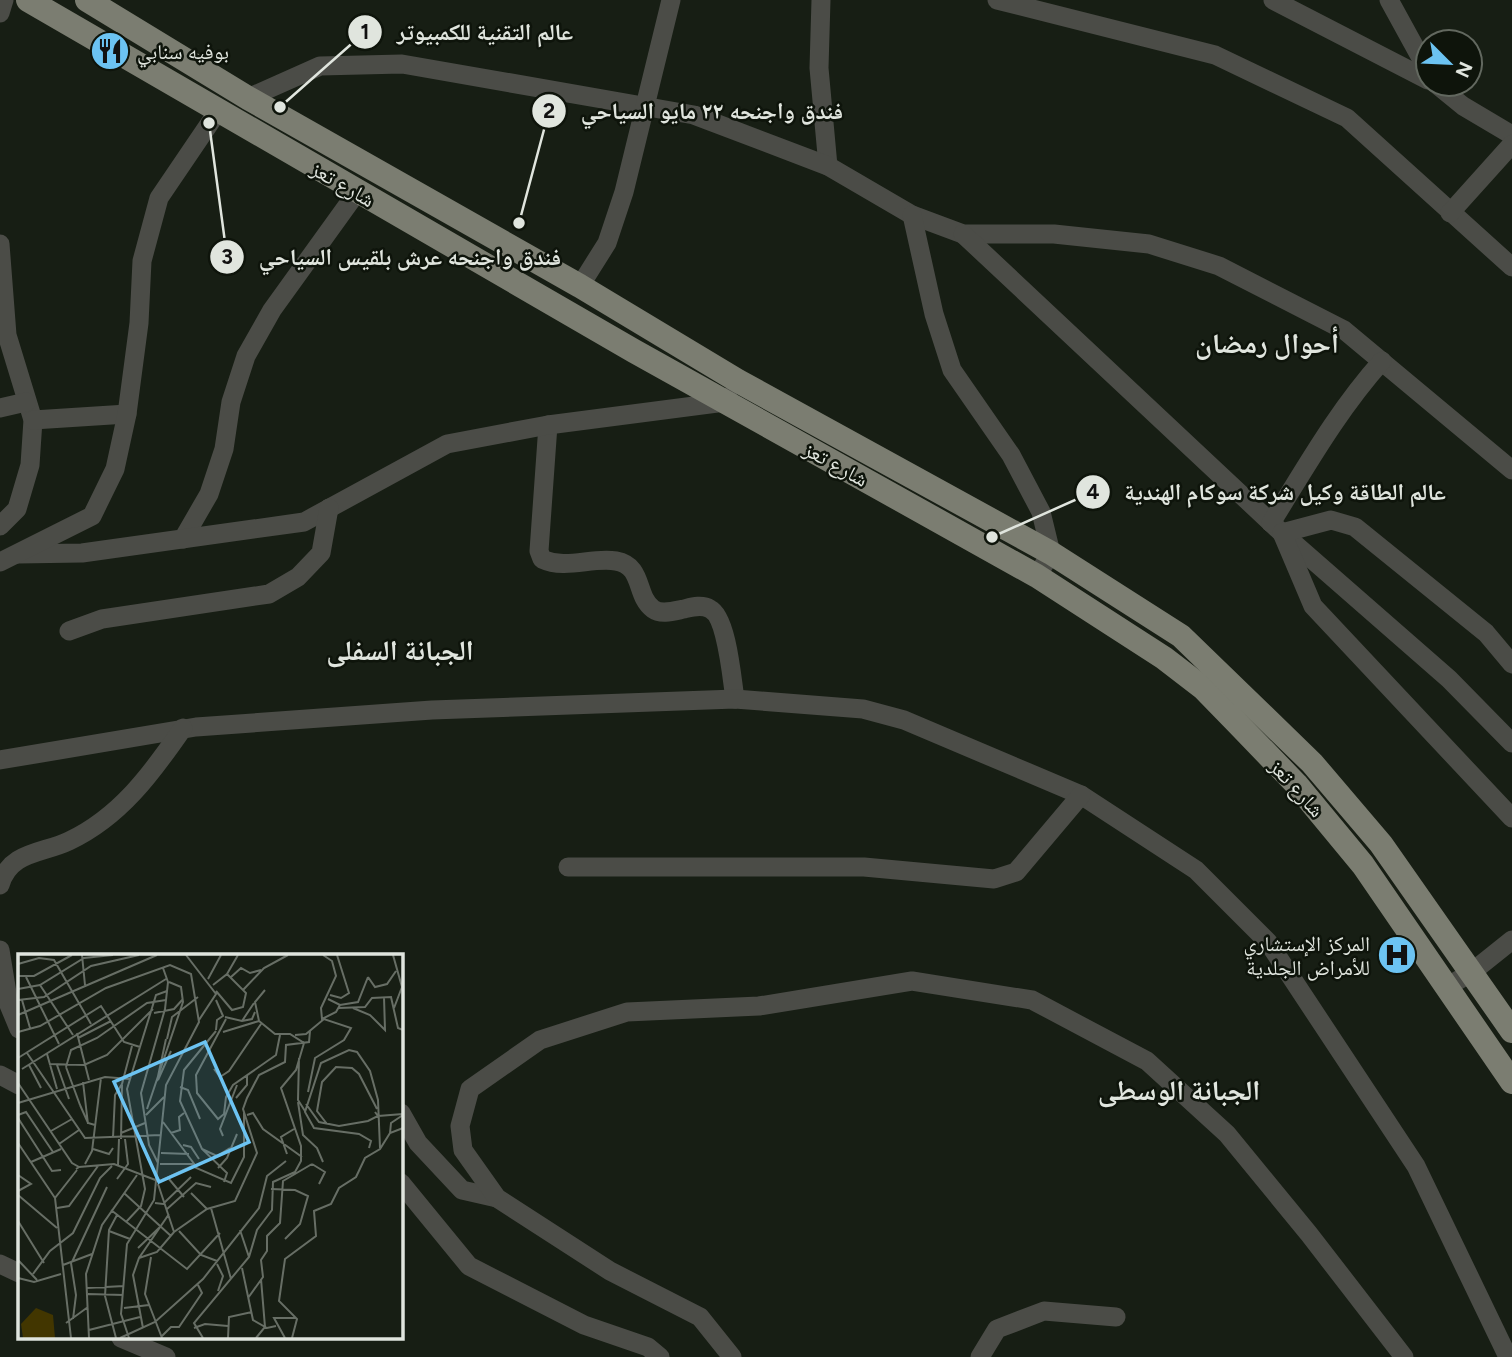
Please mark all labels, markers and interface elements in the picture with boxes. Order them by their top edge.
callout: عالم التقنية للكمبيوتر [348,10,587,54]
text: عالم التقنية للكمبيوتر [396,18,573,48]
text: 1 [361,19,369,44]
north arrow [1414,28,1484,98]
restaurant icon: بوفيه سنابي [89,30,131,72]
place label: بوفيه سنابي [137,39,229,68]
text: N [1451,58,1478,81]
callout: فندق واجنحه ٢٢ مايو السياحي [532,89,857,133]
text: فندق واجنحه ٢٢ مايو السياحي [581,97,843,130]
text: 2 [543,98,555,123]
street label: شارع تعز [305,155,379,213]
callout: فندق واجنحه عرش بلقيس السياحي [210,235,575,279]
text: فندق واجنحه عرش بلقيس السياحي [259,243,561,276]
text: 3 [221,244,233,269]
district label: أحوال رمضان [1195,326,1339,360]
street label: شارع تعز [798,436,872,493]
callout: عالم الطاقة وكيل شركة سوكام الهندية [1075,470,1460,514]
text: عالم الطاقة وكيل شركة سوكام الهندية [1124,478,1446,508]
text: 4 [1086,479,1100,504]
district label: الجبانة السفلى [326,633,474,668]
street label: شارع تعز [1263,753,1330,823]
place label: المركز الإستشاري للأمراض الجلدية [1243,931,1370,981]
hospital icon: المركز الإستشاري للأمراض الجلدية [1376,934,1418,976]
inset map [18,954,402,1340]
district label: الجبانة الوسطى [1098,1073,1260,1108]

